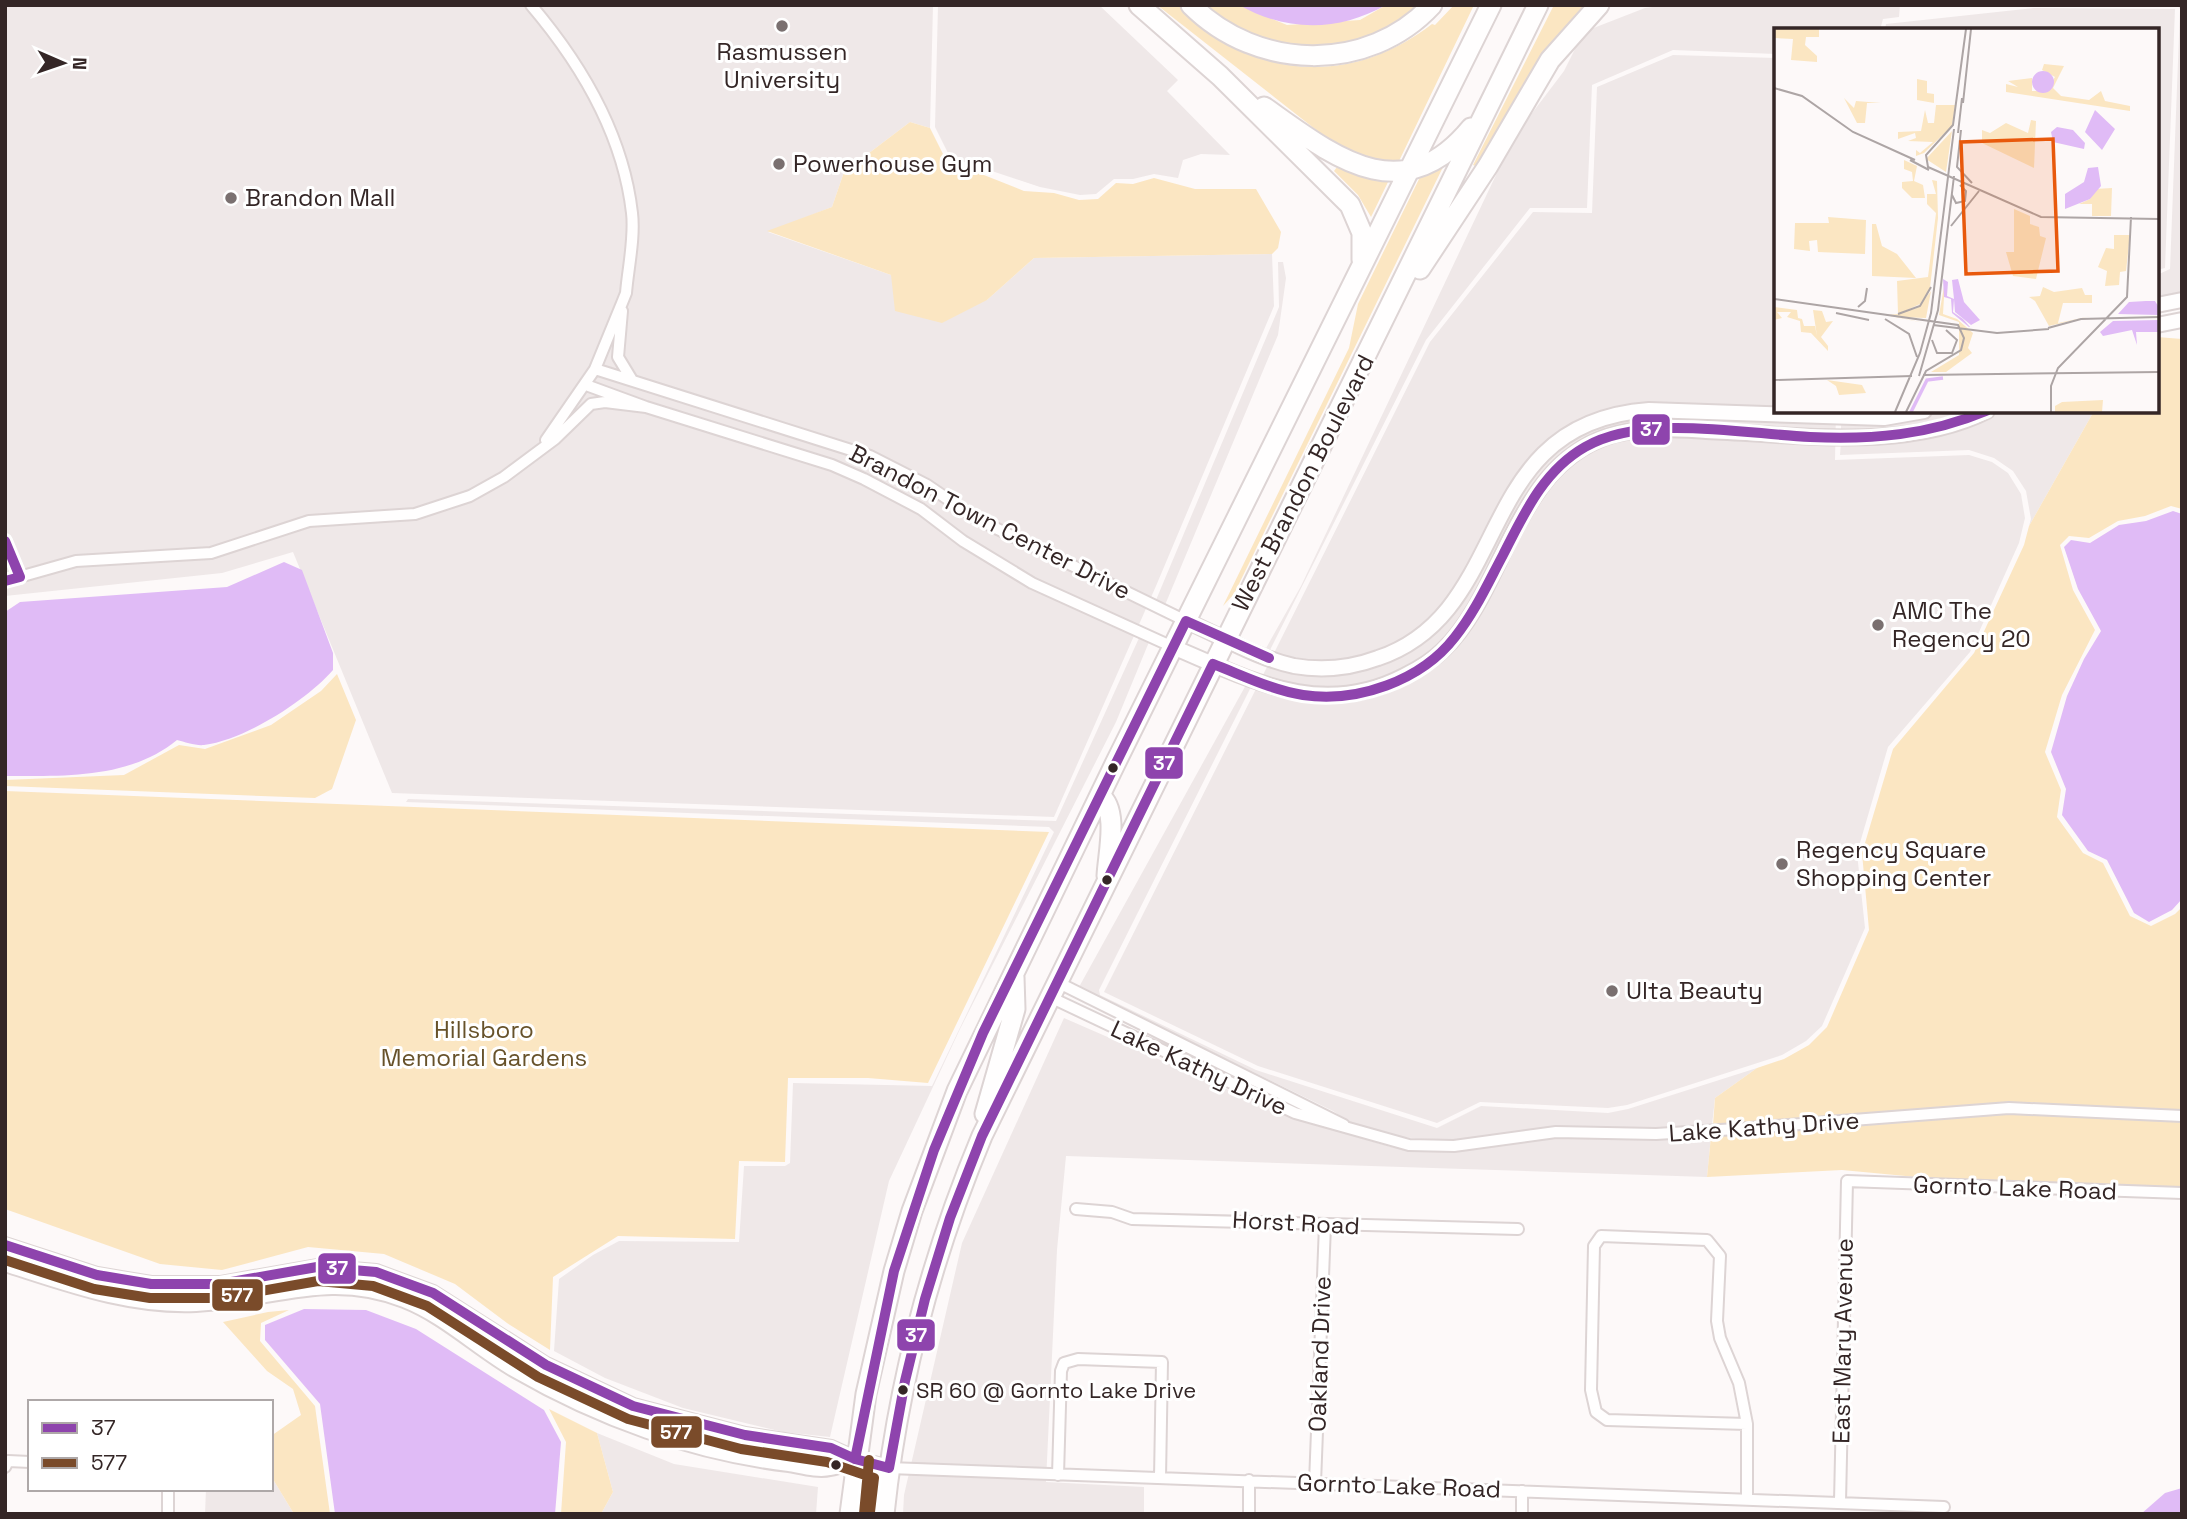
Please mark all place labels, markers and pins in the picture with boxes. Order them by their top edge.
marker: Rasmussen University [774,18,790,34]
place label: Rasmussen University [717,36,847,95]
place label: Powerhouse Gym [793,148,992,179]
marker: Powerhouse Gym [771,156,787,172]
place label: Brandon Mall [245,182,396,213]
marker: Brandon Mall [223,190,239,206]
place label: AMC The Regency 20 [1892,595,2031,654]
marker: AMC The Regency 20 [1870,617,1886,633]
unlabelled marker [1106,761,1120,775]
place label: Regency Square Shopping Center [1796,834,1991,893]
marker: Regency Square Shopping Center [1774,856,1790,872]
unlabelled marker [1100,873,1114,887]
place label: Ulta Beauty [1626,975,1763,1006]
marker: Ulta Beauty [1604,983,1620,999]
place label: SR 60 @ Gornto Lake Drive [916,1376,1196,1404]
marker: SR 60 @ Gornto Lake Drive [896,1383,910,1397]
unlabelled marker [829,1458,843,1472]

